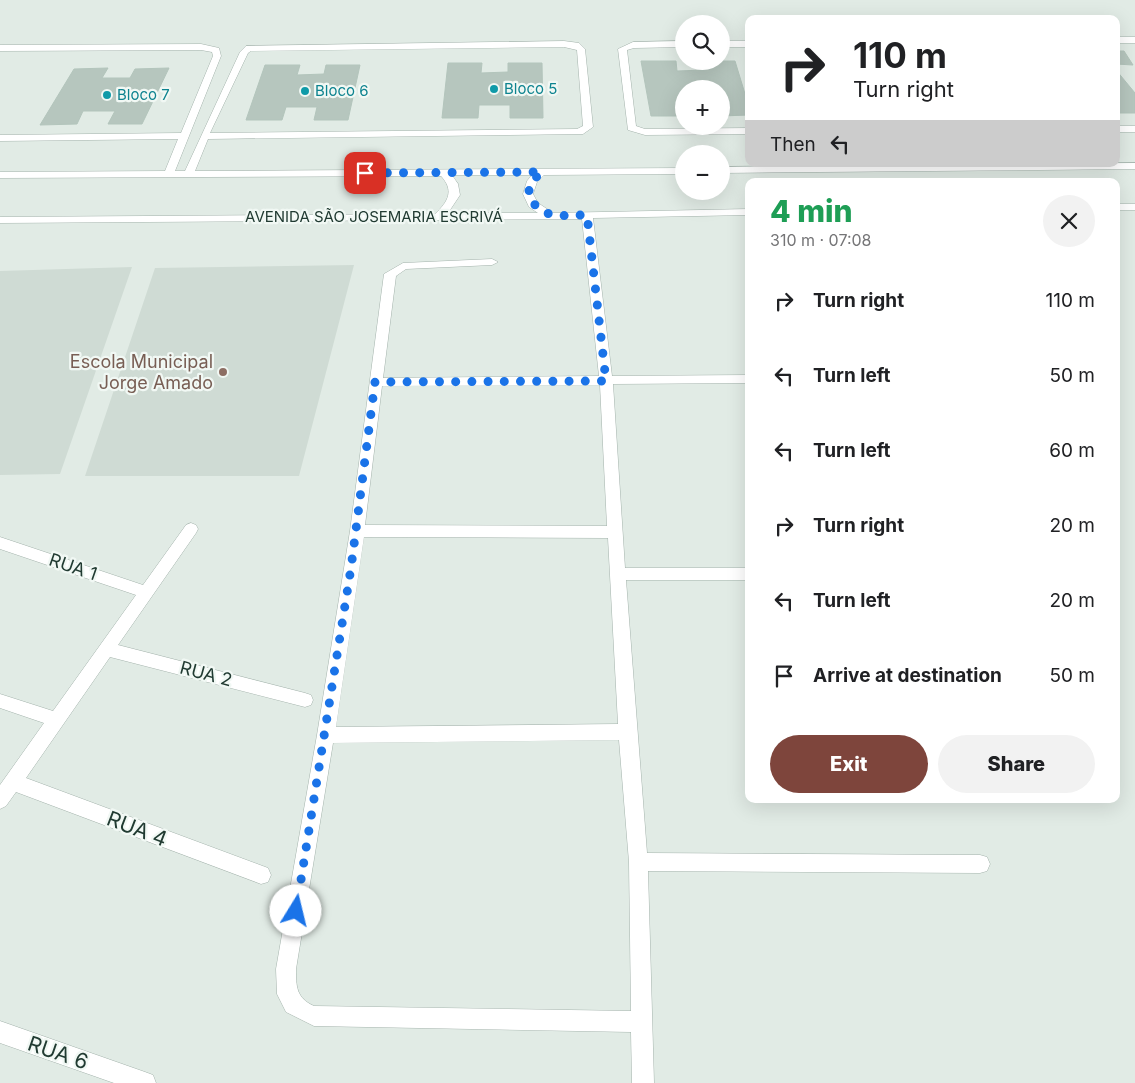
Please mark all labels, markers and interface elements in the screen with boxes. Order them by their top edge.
map controls [675,15,730,200]
button: search [675,15,730,70]
text: 110 m [853,34,947,76]
icon: right [770,35,835,100]
text: Turn right [853,76,954,102]
place label: Bloco 5 [504,79,557,98]
button: + [675,80,730,135]
place label: Bloco 6 [315,81,369,100]
marker: Bloco 5 [488,83,500,95]
place label: Bloco 7 [117,85,170,104]
marker: Bloco 6 [299,85,311,97]
marker: Bloco 7 [101,89,113,101]
icon: left [826,130,854,158]
text: Then [770,133,816,156]
button: − [675,145,730,200]
pin [344,152,386,194]
icon: arrive [351,159,379,187]
text: 4 min [770,193,853,229]
button: close [1043,195,1095,247]
street label: AVENIDA SÃO JOSEMARIA ESCRIVÁ [245,207,503,226]
text: 310 m · 07:08 [770,230,872,250]
icon: right [770,287,798,315]
text: Turn right [813,289,904,312]
text: 110 m [1046,289,1095,312]
place label: Escola Municipal Jorge Amado [70,351,213,393]
icon: left [770,362,798,390]
text: Turn left [813,364,891,387]
text: 50 m [1049,364,1095,387]
marker: Escola Municipal Jorge Amado [217,366,229,378]
icon: left [770,437,798,465]
text: Turn left [813,439,891,462]
text: 60 m [1049,439,1095,462]
icon: right [770,512,798,540]
text: Turn right [813,514,904,537]
text: 20 m [1049,514,1095,537]
street label: RUA 1 [46,549,100,585]
icon: left [770,587,798,615]
text: Turn left [813,589,891,612]
text: 20 m [1049,589,1095,612]
street label: RUA 2 [178,657,234,691]
icon: arrive [770,662,798,690]
text: Arrive at destination [813,664,1002,687]
text: 50 m [1049,664,1095,687]
button: Exit [770,735,928,793]
button: Share [938,735,1095,793]
street label: RUA 4 [103,806,171,851]
position arrow [269,884,321,936]
street label: RUA 6 [25,1031,92,1074]

